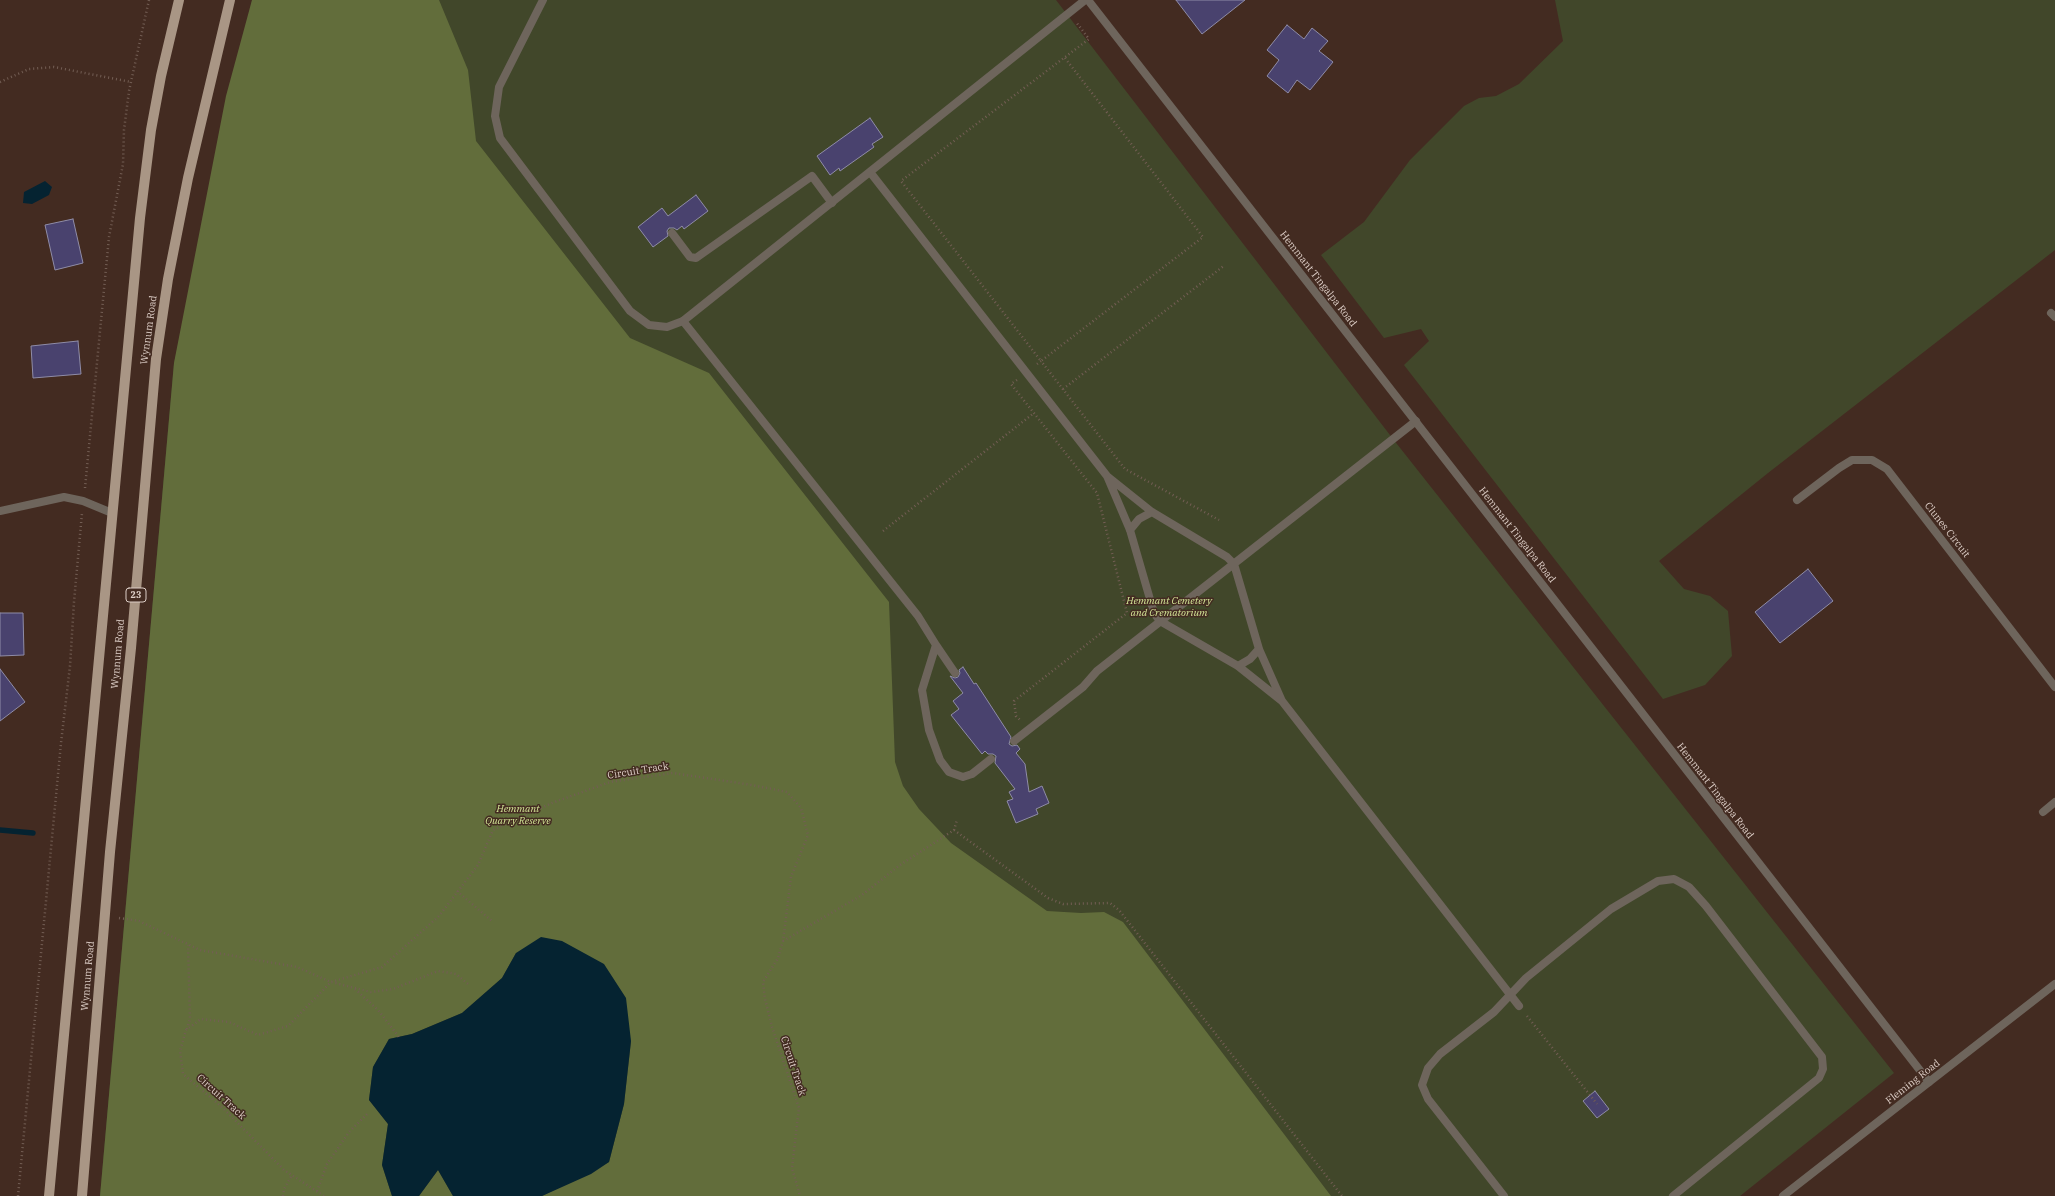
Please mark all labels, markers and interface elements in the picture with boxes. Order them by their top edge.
street label: Hemmant Tingalpa Road [1277,229,1359,329]
street label: Wynnum Road [138,295,160,365]
street label: Hemmant Tingalpa Road [1476,485,1558,585]
street label: Clunes Circuit [1922,500,1972,560]
road number: 23 [126,588,146,602]
park label: Hemmant Cemetery and Crematorium [1126,595,1212,618]
street label: Wynnum Road [109,619,127,689]
street label: Hemmant Tingalpa Road [1674,741,1756,841]
street label: Circuit Track [607,760,669,782]
park label: Hemmant Quarry Reserve [485,803,551,826]
street label: Wynnum Road [79,941,97,1011]
street label: Circuit Track [778,1035,808,1097]
street label: Fleming Road [1884,1057,1942,1107]
street label: Circuit Track [194,1072,248,1122]

